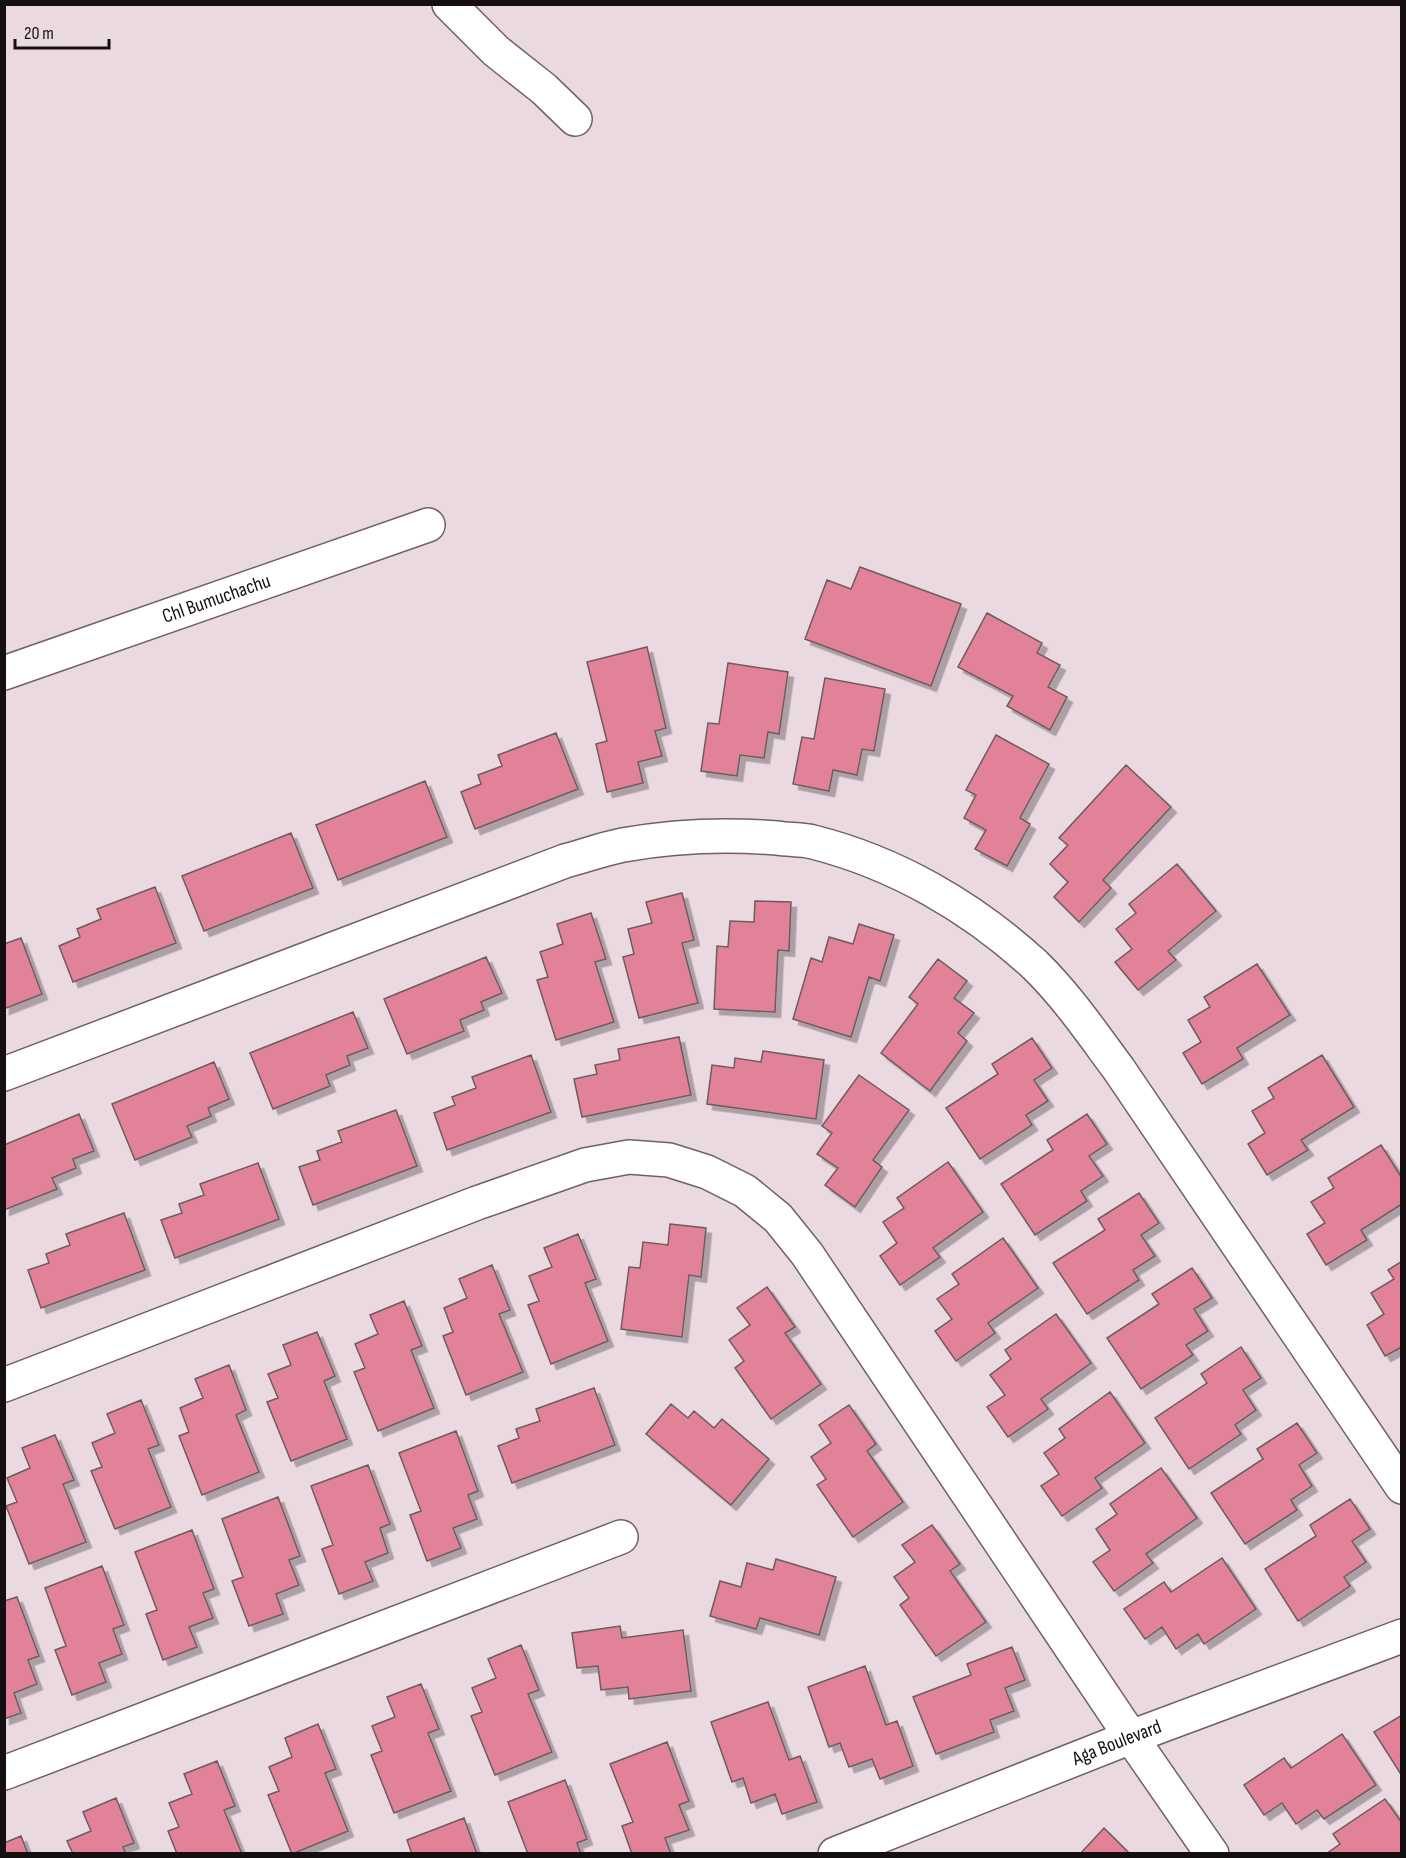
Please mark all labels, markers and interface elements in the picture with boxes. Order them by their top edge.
scale bar [15,12,110,50]
text: 20 m [24,23,54,44]
street label: Chl Bumuchachu [159,569,274,629]
street label: Aga Boulevard [1068,1715,1165,1771]

